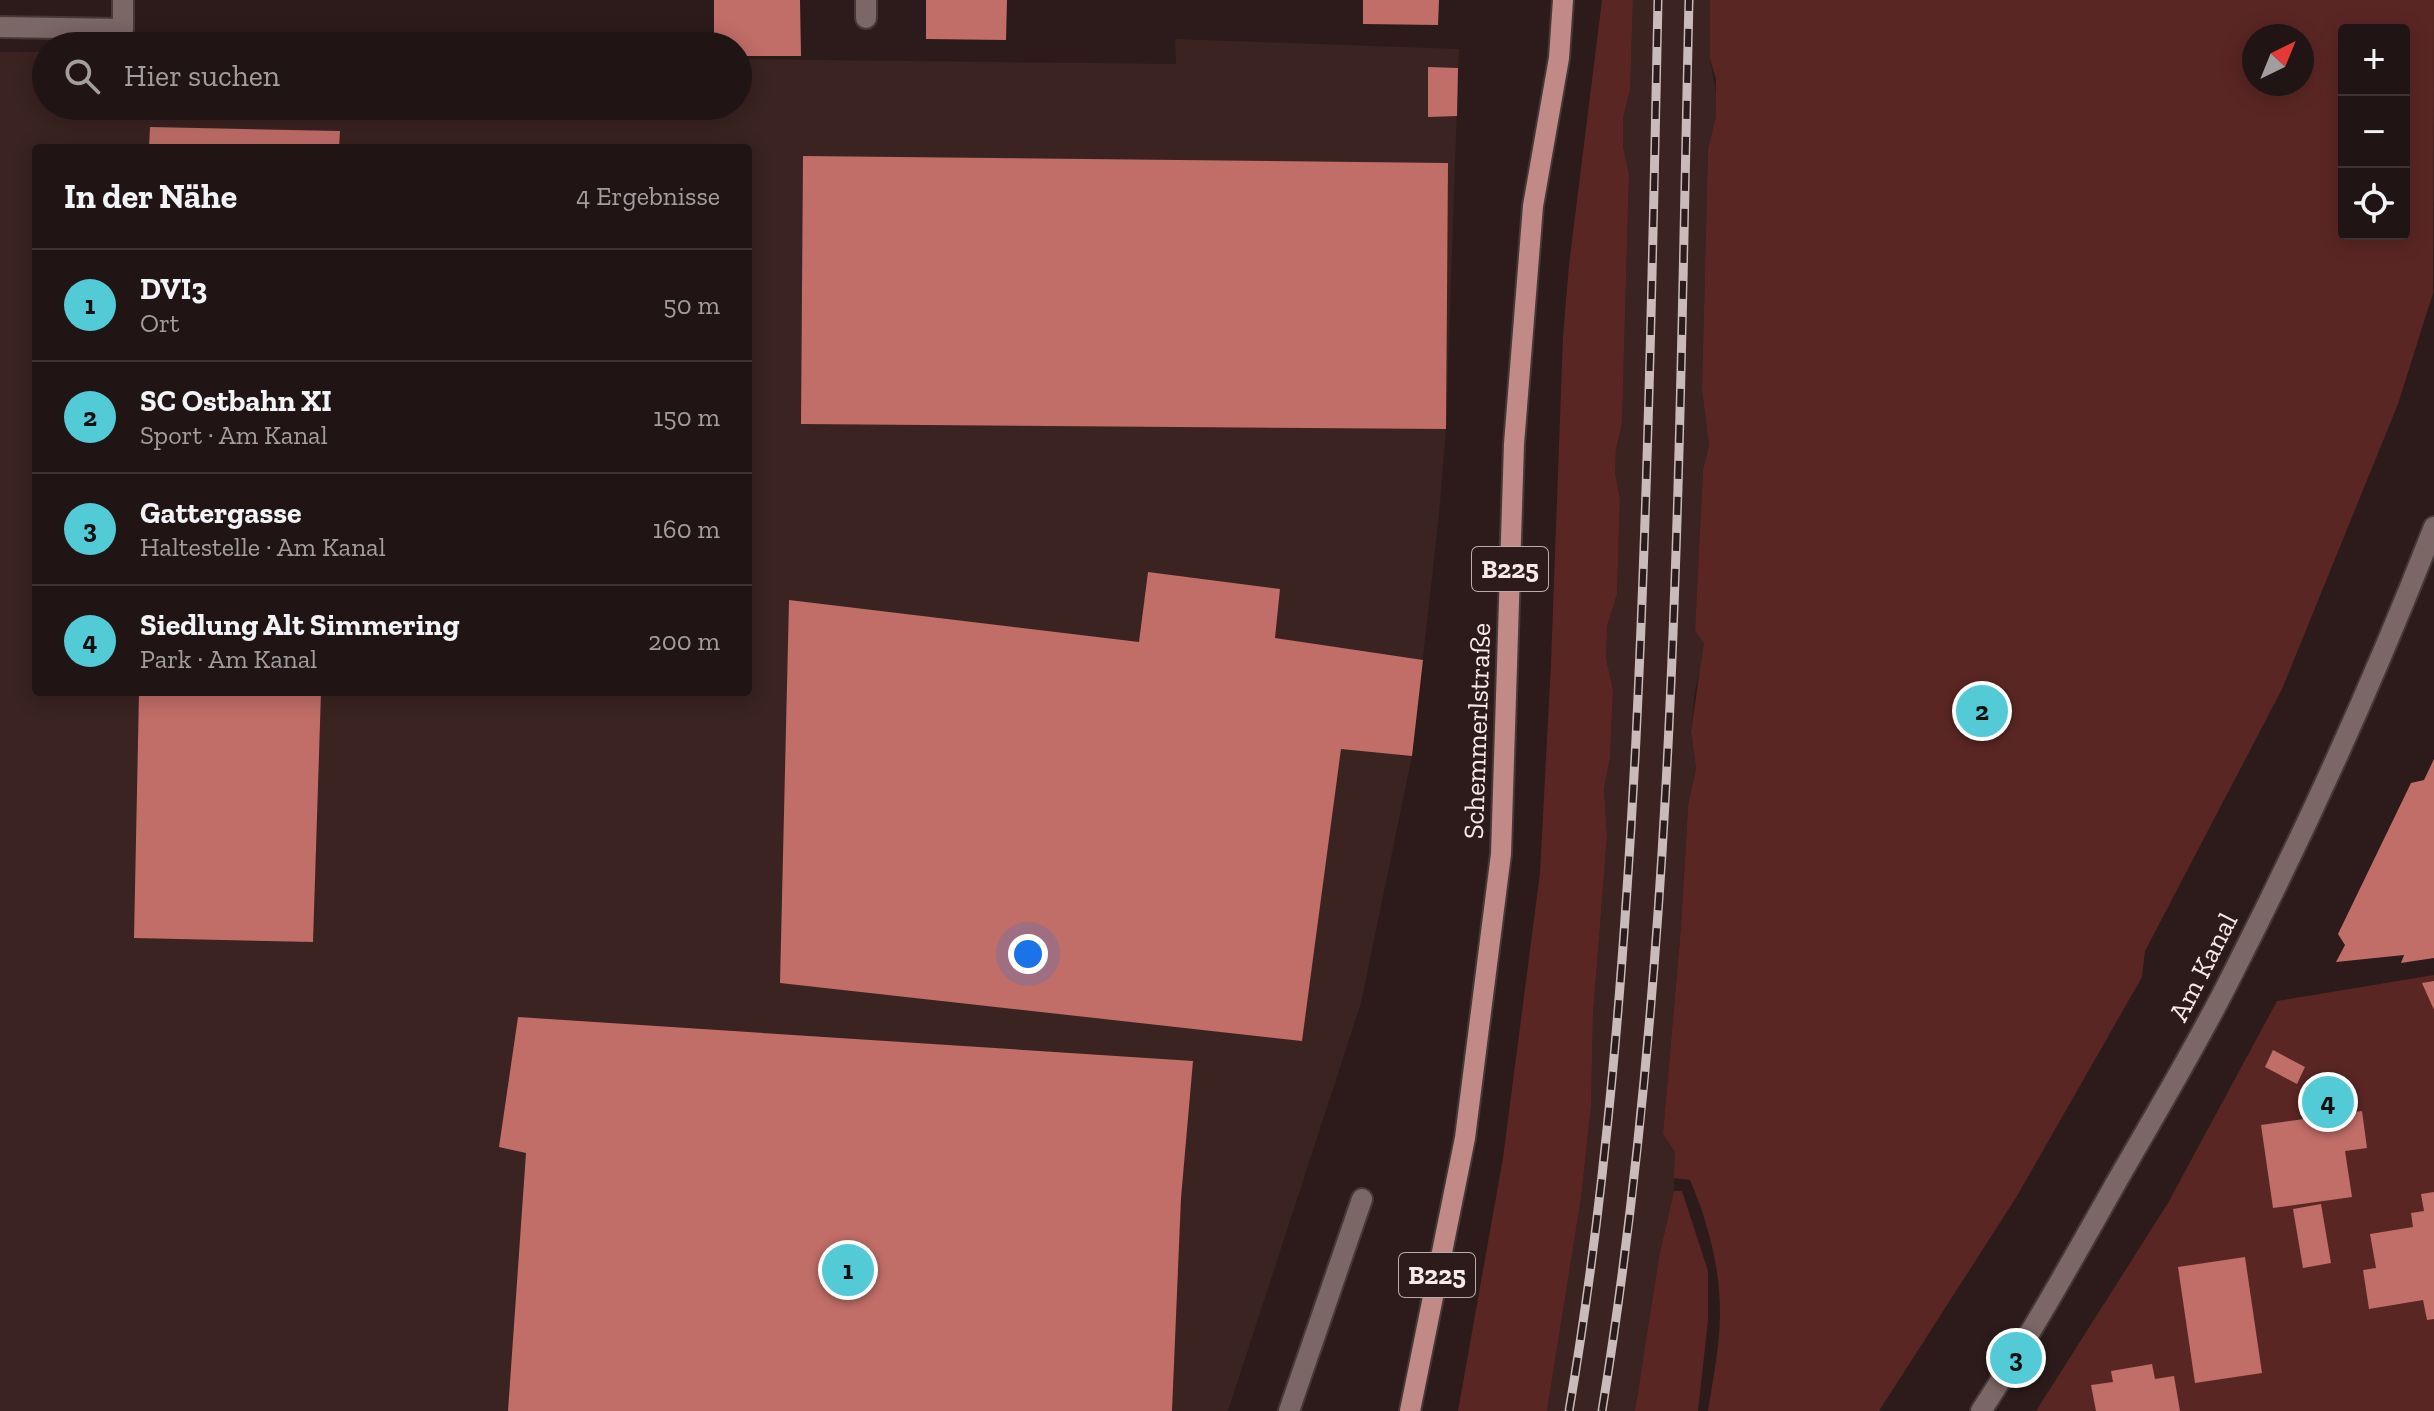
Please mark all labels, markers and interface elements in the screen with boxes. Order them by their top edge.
north arrow [2242,24,2314,96]
map controls [2338,24,2410,240]
button: + [2338,24,2410,96]
search box [32,32,752,120]
icon: search [60,54,104,98]
text: Hier suchen [124,58,280,94]
button: − [2338,96,2410,168]
button: locate [2338,168,2410,240]
text: In der Nähe [64,176,237,217]
text: 4 Ergebnisse [576,180,720,212]
text: DVI3 [140,271,207,307]
text: 1 [85,289,95,321]
text: 50 m [663,289,720,321]
text: Ort [140,307,180,339]
text: SC Ostbahn XI [140,383,332,419]
text: 2 [83,401,97,433]
text: 150 m [653,401,720,433]
text: Sport · Am Kanal [140,419,328,451]
text: Gattergasse [140,495,302,531]
text: 3 [83,513,97,545]
text: 160 m [653,513,720,545]
text: Haltestelle · Am Kanal [140,531,386,563]
road number: B225 [1472,547,1548,591]
text: Siedlung Alt Simmering [140,607,459,643]
street label: Schemmerlstraße [1457,622,1497,840]
text: 4 [83,625,97,657]
text: 200 m [648,625,720,657]
text: Park · Am Kanal [140,643,317,675]
pin: 2 [1956,681,2008,741]
street label: Am Kanal [2162,907,2244,1027]
your location [1008,934,1048,974]
pin: 4 [2302,1072,2354,1132]
pin: 1 [822,1240,874,1300]
road number: B225 [1399,1253,1475,1297]
pin: 3 [1990,1328,2042,1388]

